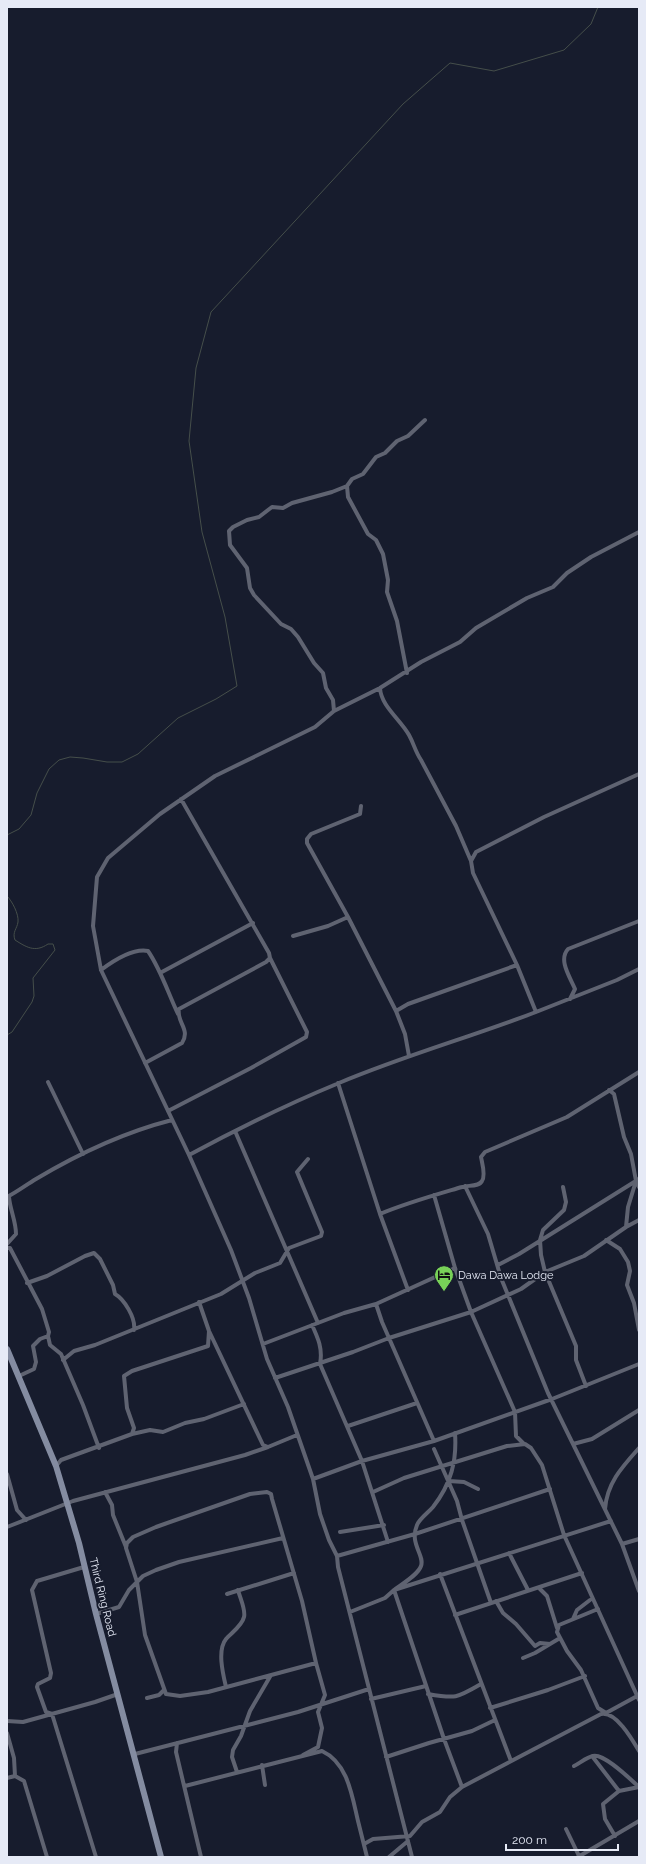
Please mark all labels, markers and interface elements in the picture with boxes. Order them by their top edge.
hotel icon: Dawa Dawa Lodge [433,1264,455,1292]
place label: Dawa Dawa Lodge [458,1269,554,1282]
street label: Third Ring Road [86,1556,119,1638]
scale bar [506,1826,618,1852]
text: 200 m [512,1833,547,1847]

